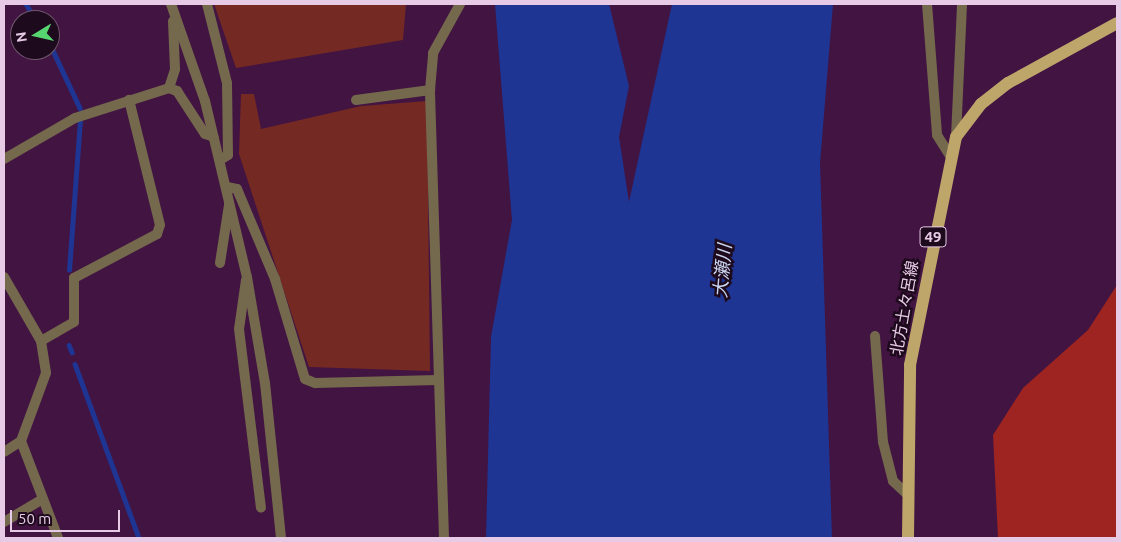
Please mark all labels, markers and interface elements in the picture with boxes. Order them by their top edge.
north arrow [10,10,60,60]
text: N [12,31,30,44]
road number: 49 [919,224,947,250]
water label: 大瀬川 [709,243,735,299]
street label: 北方土々呂線 [886,259,922,357]
scale bar [12,500,122,532]
text: 50 m [18,510,51,527]

